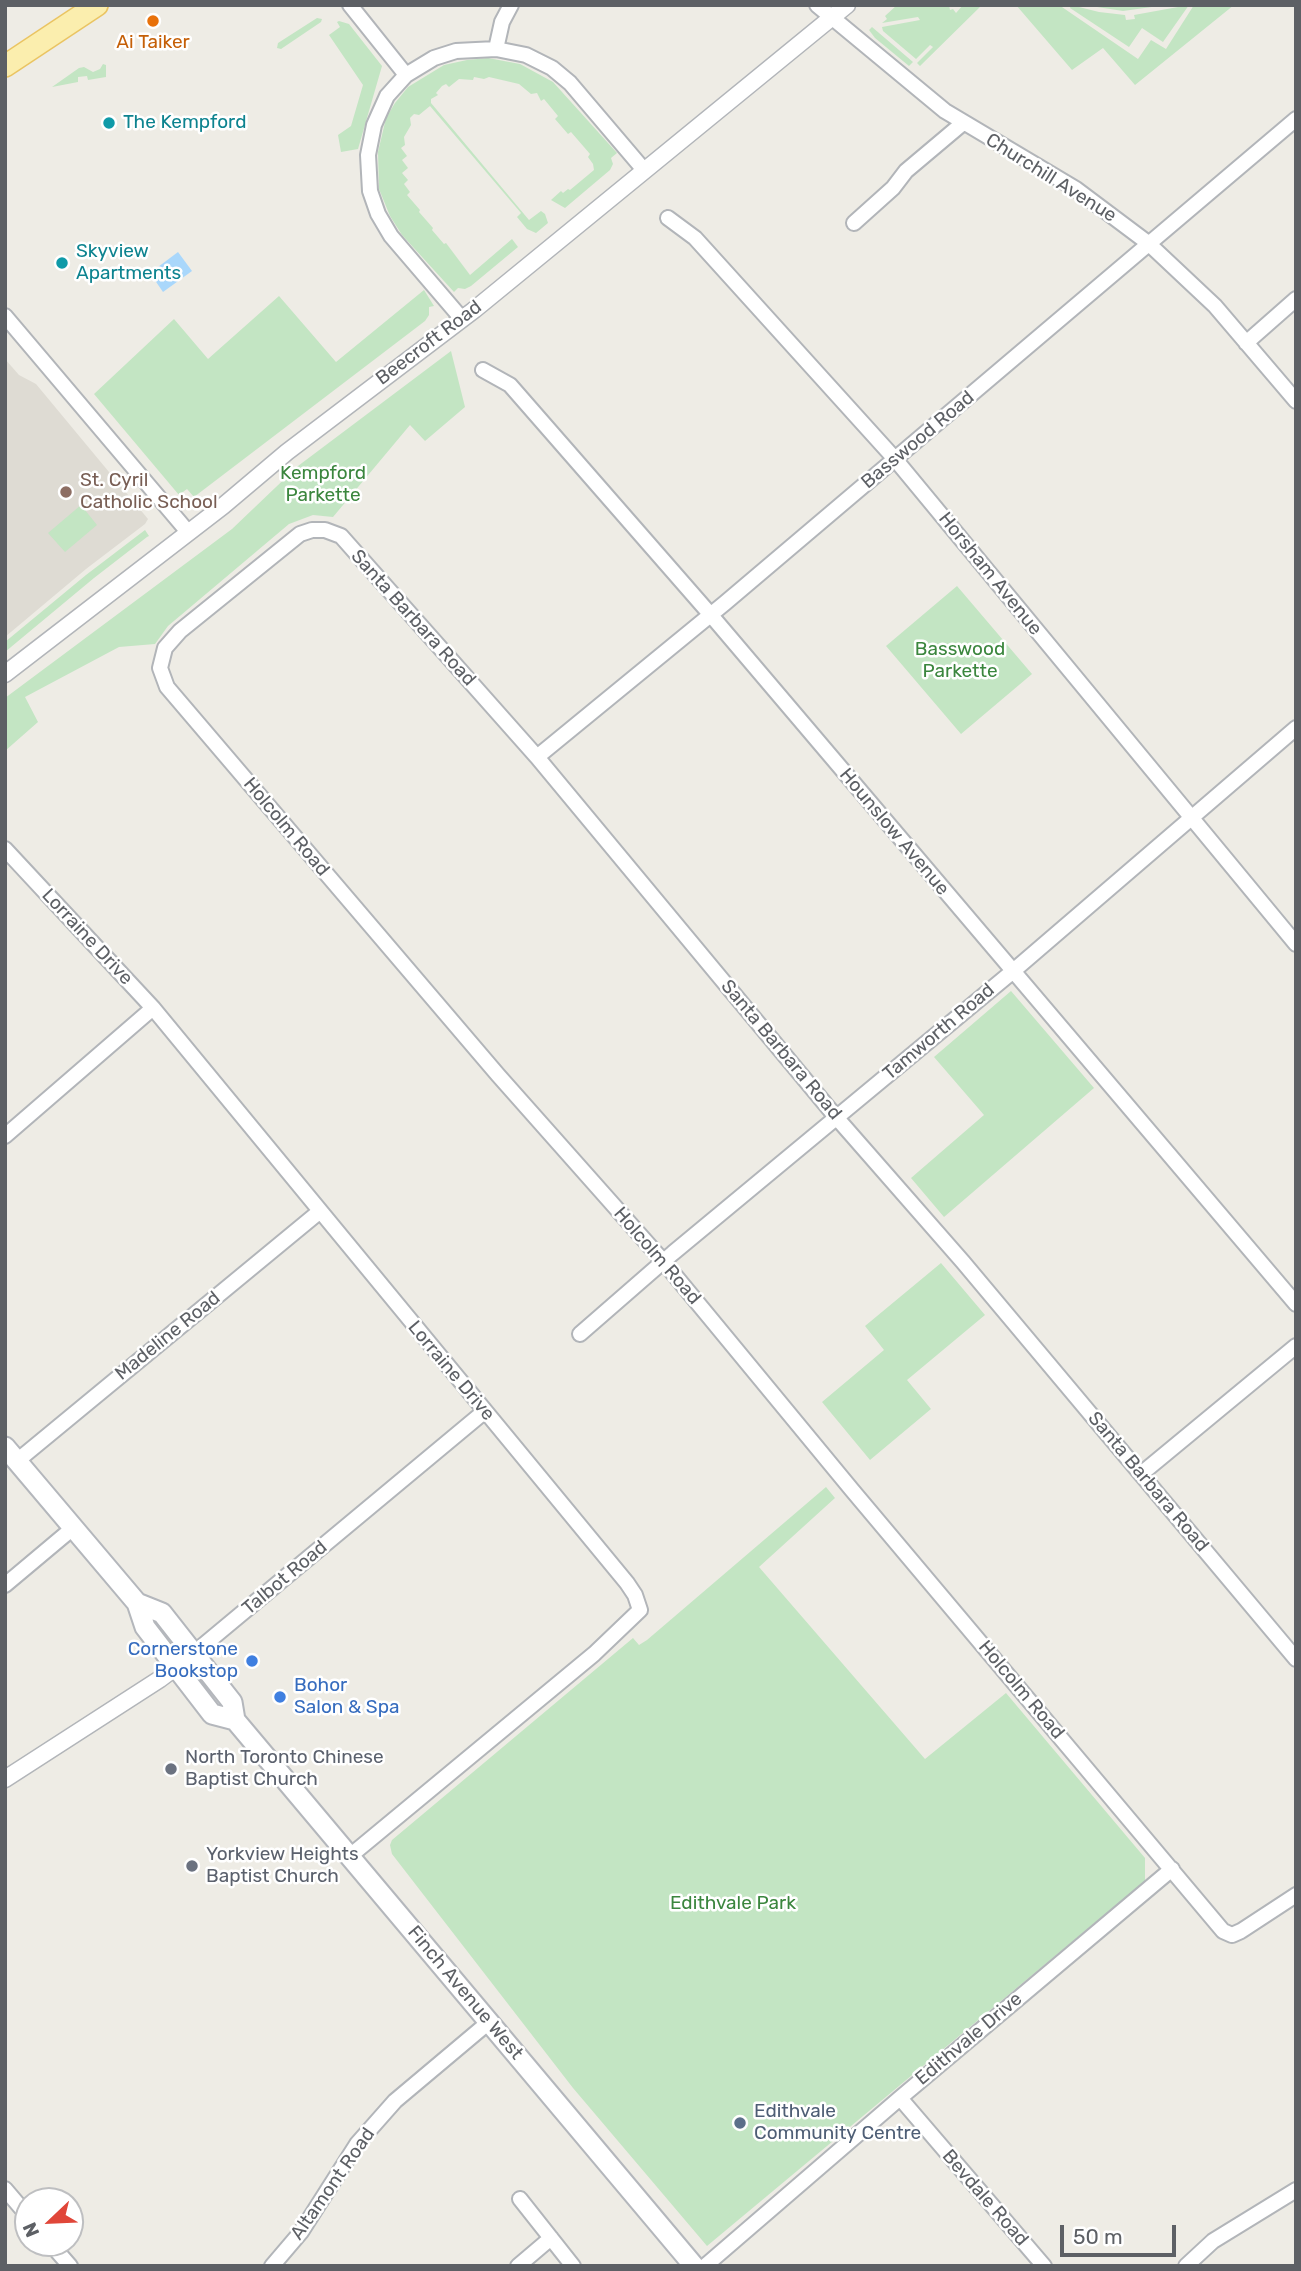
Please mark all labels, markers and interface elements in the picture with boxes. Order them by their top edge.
marker: Ai Taiker [145,13,161,29]
place label: Ai Taiker [116,32,190,54]
place label: The Kempford [123,112,246,134]
marker: The Kempford [101,115,117,131]
street label: Churchill Avenue [981,129,1121,227]
place label: Skyview Apartments [76,241,181,285]
marker: Skyview Apartments [54,255,70,271]
street label: Beecroft Road [372,296,486,390]
street label: Basswood Road [857,386,979,494]
park label: Kempford Parkette [280,463,366,507]
place label: St. Cyril Catholic School [80,470,218,514]
marker: St. Cyril Catholic School [58,484,74,500]
street label: Horsham Avenue [933,508,1047,640]
street label: Santa Barbara Road [346,545,480,691]
park label: Basswood Parkette [915,639,1005,683]
street label: Hounslow Avenue [834,764,954,900]
street label: Holcolm Road [238,773,334,881]
street label: Lorraine Drive [37,884,137,990]
street label: Santa Barbara Road [716,975,846,1125]
street label: Tamworth Road [879,979,999,1085]
street label: Holcolm Road [608,1203,706,1309]
street label: Madeline Road [111,1287,225,1385]
street label: Lorraine Drive [403,1316,499,1426]
street label: Santa Barbara Road [1083,1407,1213,1557]
street label: Talbot Road [238,1536,332,1620]
street label: Holcolm Road [973,1636,1069,1744]
place label: Cornerstone Bookstop [128,1639,238,1683]
marker: Cornerstone Bookstop [244,1653,260,1669]
place label: Bohor Salon & Spa [294,1675,399,1719]
marker: Bohor Salon & Spa [272,1689,288,1705]
place label: North Toronto Chinese Baptist Church [185,1747,384,1791]
marker: North Toronto Chinese Baptist Church [163,1761,179,1777]
place label: Yorkview Heights Baptist Church [206,1844,359,1888]
marker: Yorkview Heights Baptist Church [184,1858,200,1874]
park label: Edithvale Park [670,1893,796,1915]
street label: Finch Avenue West [402,1921,528,2065]
street label: Edithvale Drive [911,1988,1027,2090]
place label: Edithvale Community Centre [754,2101,921,2145]
marker: Edithvale Community Centre [732,2115,748,2131]
street label: Altamont Road [286,2124,380,2244]
street label: Bevdale Road [937,2145,1033,2251]
north arrow [14,2187,84,2257]
scale bar [1063,2212,1178,2256]
text: N [18,2219,44,2240]
text: 50 m [1073,2224,1123,2249]

